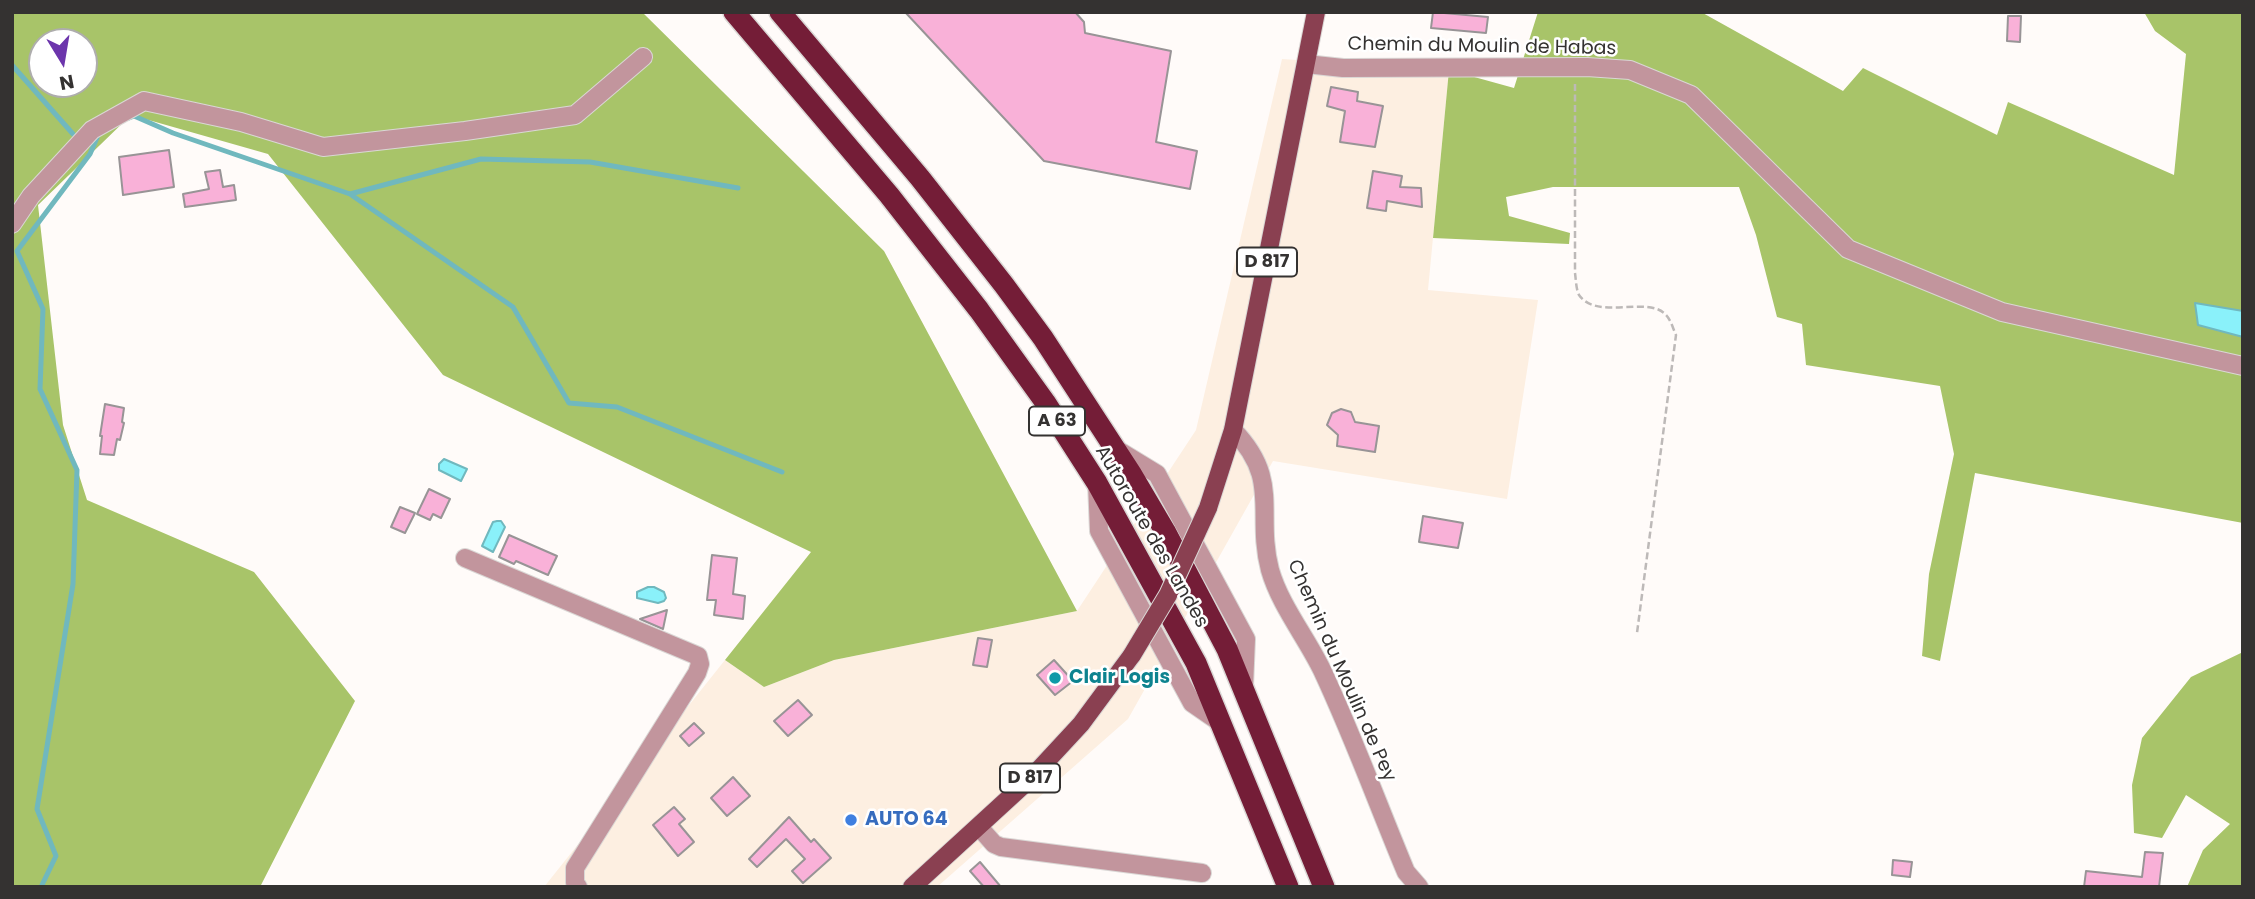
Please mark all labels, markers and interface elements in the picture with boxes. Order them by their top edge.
north arrow [28,28,98,98]
street label: Chemin du Moulin de Habas [1347,33,1617,61]
text: N [57,68,76,97]
road number: D 817 [1237,248,1297,276]
road number: A 63 [1029,407,1085,436]
street label: Autoroute des Landes [1089,442,1213,632]
street label: Chemin du Moulin de Pey [1282,556,1400,786]
place label: Clair Logis [1069,667,1170,689]
marker: Clair Logis [1047,670,1063,686]
road number: D 817 [1000,764,1060,792]
place label: AUTO 64 [865,809,948,831]
marker: AUTO 64 [843,812,859,828]

